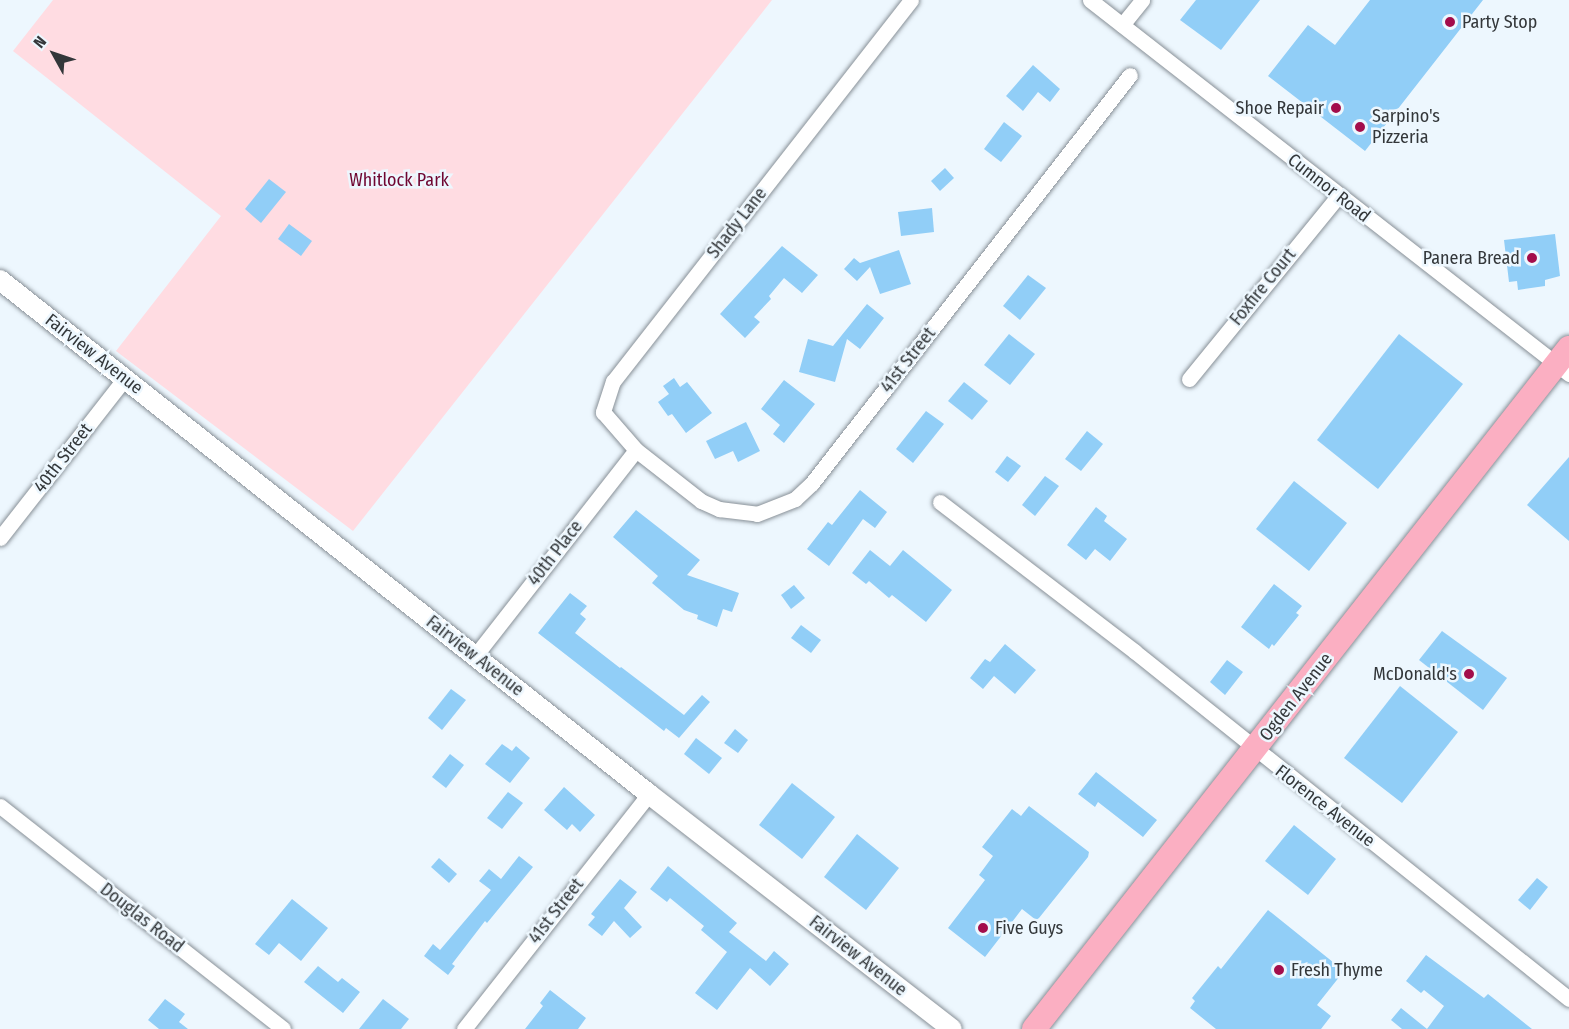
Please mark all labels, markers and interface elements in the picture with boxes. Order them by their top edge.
place label: Party Stop [1462,11,1537,33]
marker: Party Stop [1443,15,1457,29]
north arrow [24,24,84,84]
text: N [29,32,50,52]
place label: Shoe Repair [1236,97,1324,119]
marker: Shoe Repair [1329,101,1343,115]
place label: Sarpino's Pizzeria [1372,106,1440,148]
marker: Sarpino's Pizzeria [1353,120,1367,134]
street label: Cumnor Road [1283,149,1375,227]
park label: Whitlock Park [349,169,449,191]
street label: Shady Lane [703,183,771,263]
street label: Foxfire Court [1225,244,1301,330]
place label: Panera Bread [1423,247,1520,269]
marker: Panera Bread [1525,251,1539,265]
street label: Fairview Avenue [41,309,147,399]
street label: 41st Street [876,323,940,397]
street label: 40th Street [29,419,97,497]
street label: 40th Place [523,516,587,590]
street label: Fairview Avenue [422,611,528,701]
street label: Ogden Avenue [1255,649,1337,745]
place label: McDonald's [1373,663,1457,685]
marker: McDonald's [1462,667,1476,681]
street label: Florence Avenue [1271,760,1379,852]
street label: 41st Street [524,874,588,948]
street label: Douglas Road [96,879,188,957]
street label: Fairview Avenue [805,911,911,1001]
place label: Five Guys [995,917,1063,939]
marker: Five Guys [976,921,990,935]
place label: Fresh Thyme [1291,959,1383,981]
marker: Fresh Thyme [1272,963,1286,977]

